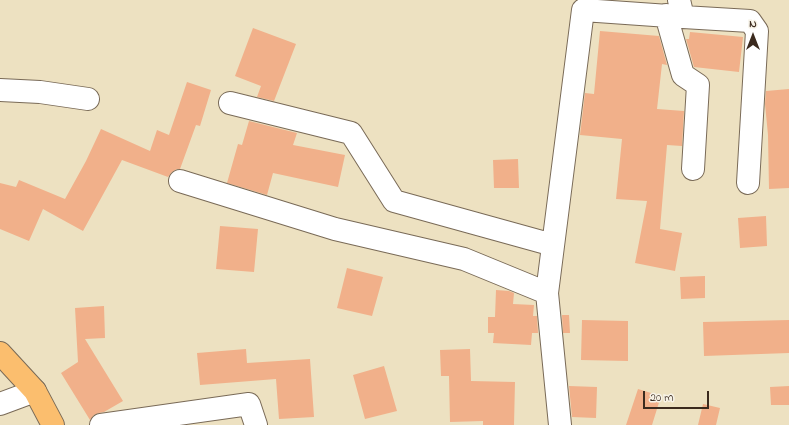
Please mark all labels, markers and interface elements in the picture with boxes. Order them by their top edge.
north arrow [733,16,773,56]
text: N [749,16,757,32]
scale bar [645,383,711,409]
text: 20 m [650,389,673,407]

